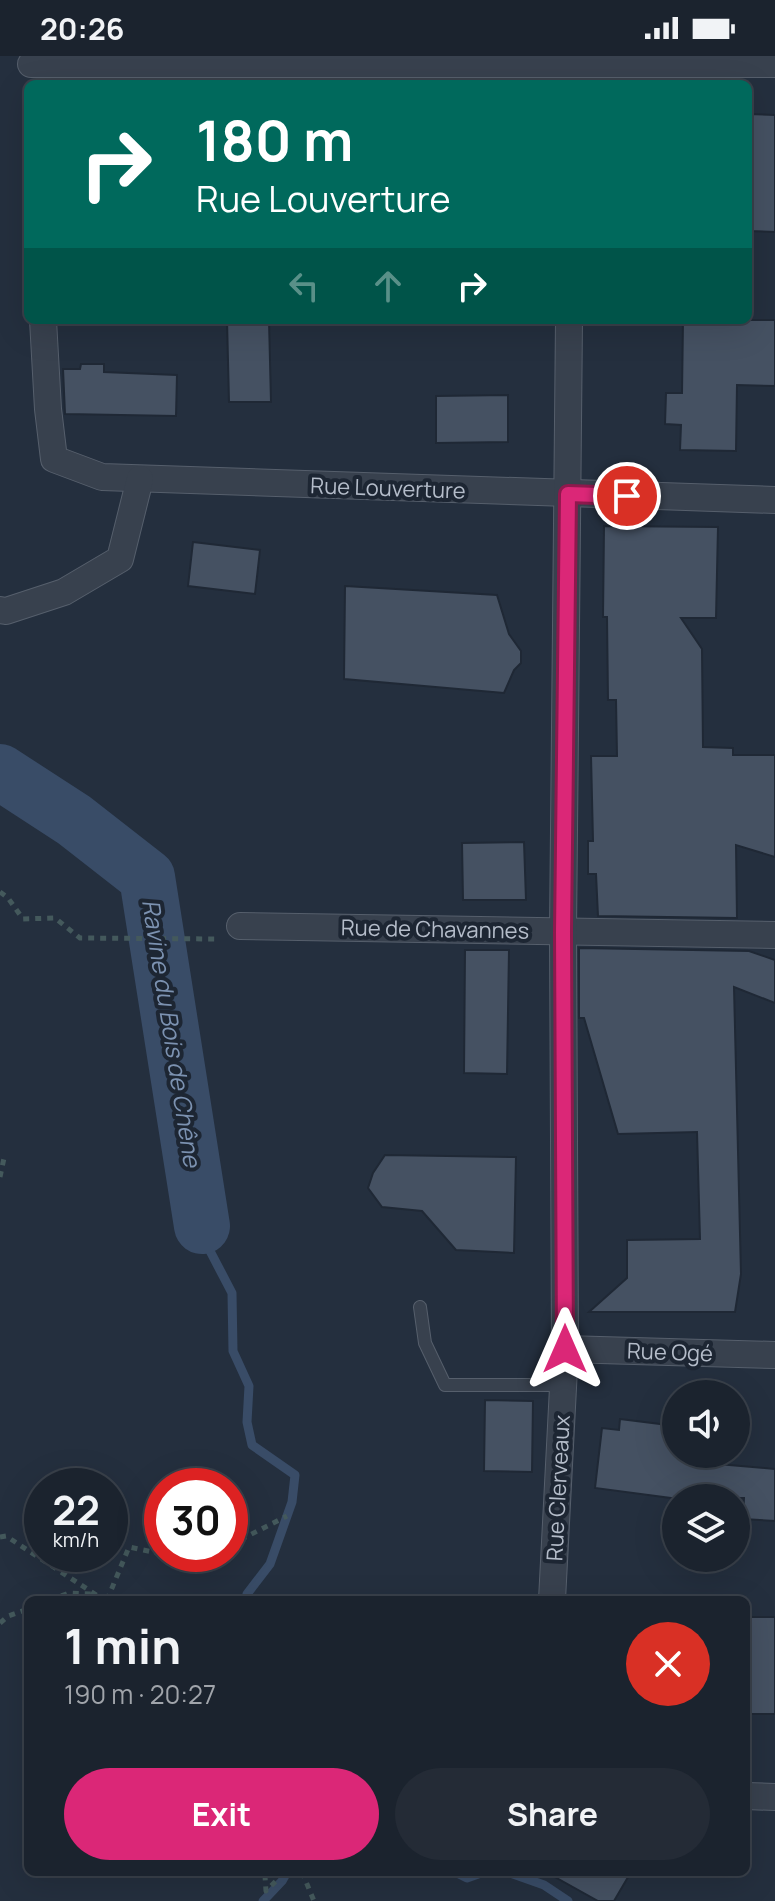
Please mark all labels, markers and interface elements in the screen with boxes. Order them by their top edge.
text: 20:26 [40,8,124,49]
text: 180 m [196,101,353,178]
icon: right [64,112,168,216]
text: Rue Louverture [196,174,450,223]
icon: left [282,264,326,308]
icon: ahead [366,264,410,308]
icon: right [450,264,494,308]
pin [593,462,661,530]
street label: Rue Louverture [310,470,466,506]
icon: arrive [605,474,649,518]
water label: Ravine du Bois de Chêne [135,897,210,1171]
street label: Rue de Chavannes [341,912,529,946]
position arrow [523,1307,607,1391]
street label: Rue Ogé [627,1336,714,1368]
map controls [662,1380,750,1572]
button: sound [662,1380,750,1468]
street label: Rue Clerveaux [539,1414,577,1562]
speed limit sign: 30 [144,1468,248,1572]
text: 22 [52,1482,100,1537]
button: layers [662,1484,750,1572]
text: km/h [53,1526,99,1553]
text: 1 min [64,1613,181,1678]
button: close [626,1622,710,1706]
text: 190 m · 20:27 [64,1676,216,1712]
button: Exit [64,1768,379,1860]
button: Share [395,1768,710,1860]

